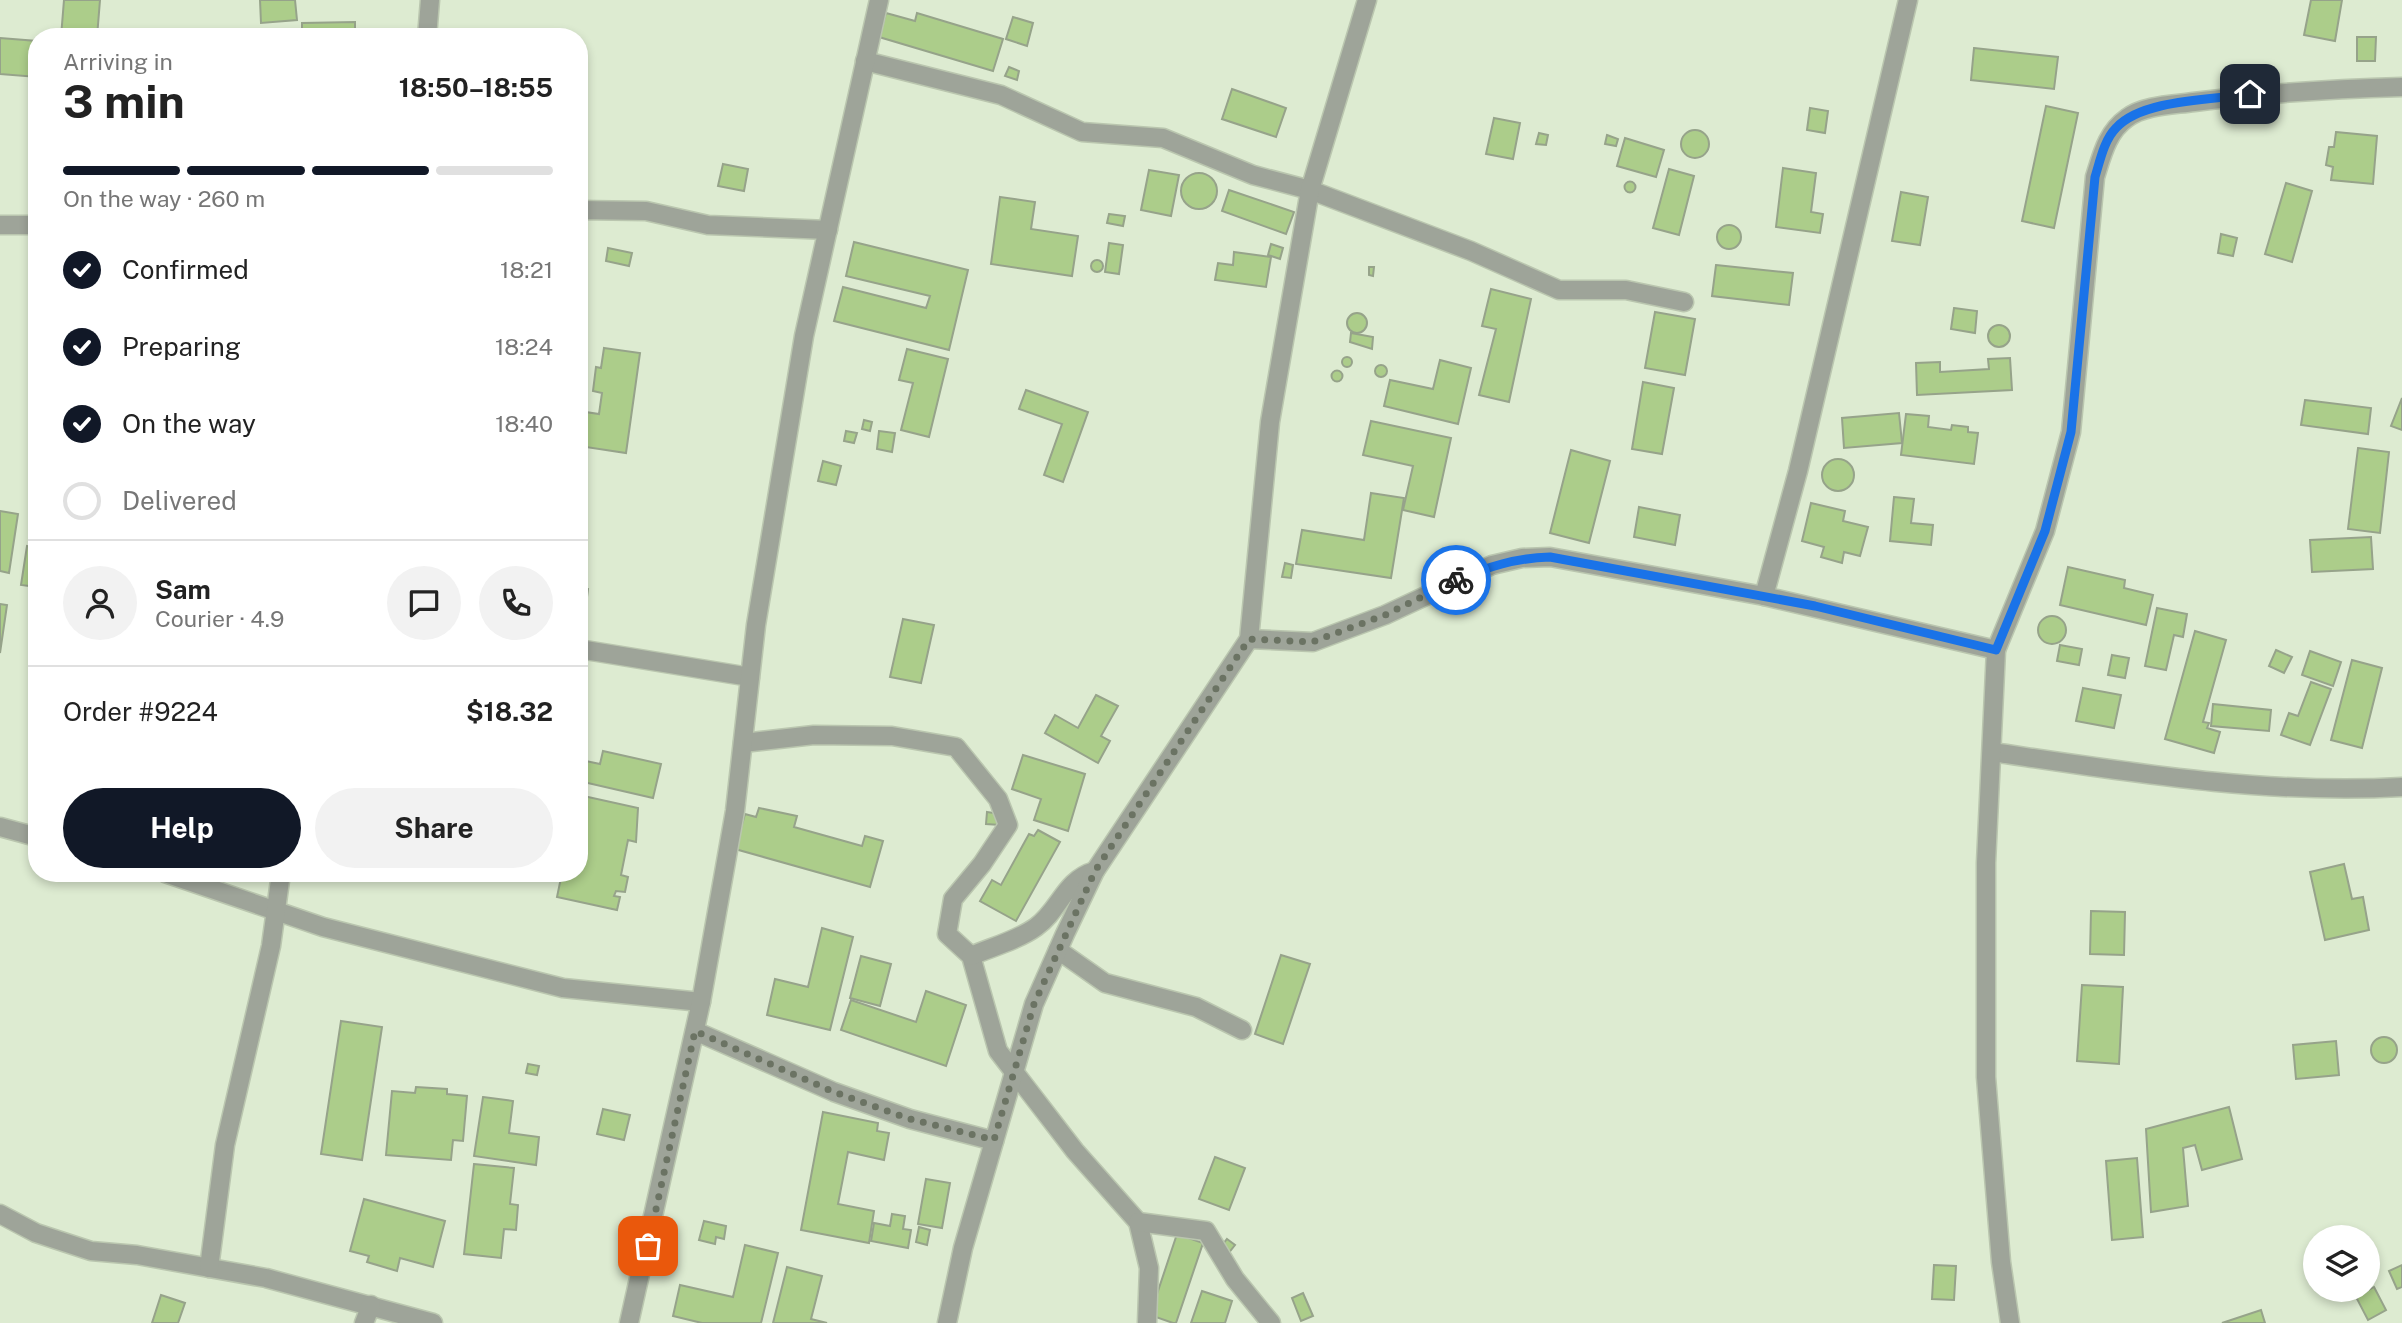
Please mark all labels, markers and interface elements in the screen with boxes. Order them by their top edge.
text: Arriving in [63,48,173,75]
pin [2220,64,2280,124]
text: 18:50–18:55 [399,72,553,103]
text: 3 min [63,74,185,128]
icon: home [2231,75,2269,113]
text: On the way · 260 m [63,185,265,212]
icon: check [63,251,101,289]
text: Confirmed [122,254,249,285]
text: 18:21 [500,256,553,283]
icon: check [63,328,101,366]
text: Preparing [122,331,241,362]
text: 18:24 [495,333,553,360]
icon: check [63,405,101,443]
text: On the way [122,408,256,439]
text: 18:40 [495,410,553,437]
text: Delivered [122,485,237,516]
courier [1421,545,1491,615]
icon: bike [1437,561,1475,599]
button: person [63,566,137,640]
button: chat [387,566,461,640]
button: phone [479,566,553,640]
text: Sam [155,574,211,605]
text: Courier · 4.9 [155,605,284,632]
text: Order #9224 [63,696,218,727]
text: $18.32 [466,696,553,727]
button: Help [63,788,301,868]
button: Share [315,788,553,868]
pin [618,1216,678,1276]
map controls [2303,1225,2380,1302]
button: layers [2303,1225,2380,1302]
icon: bag [629,1227,667,1265]

